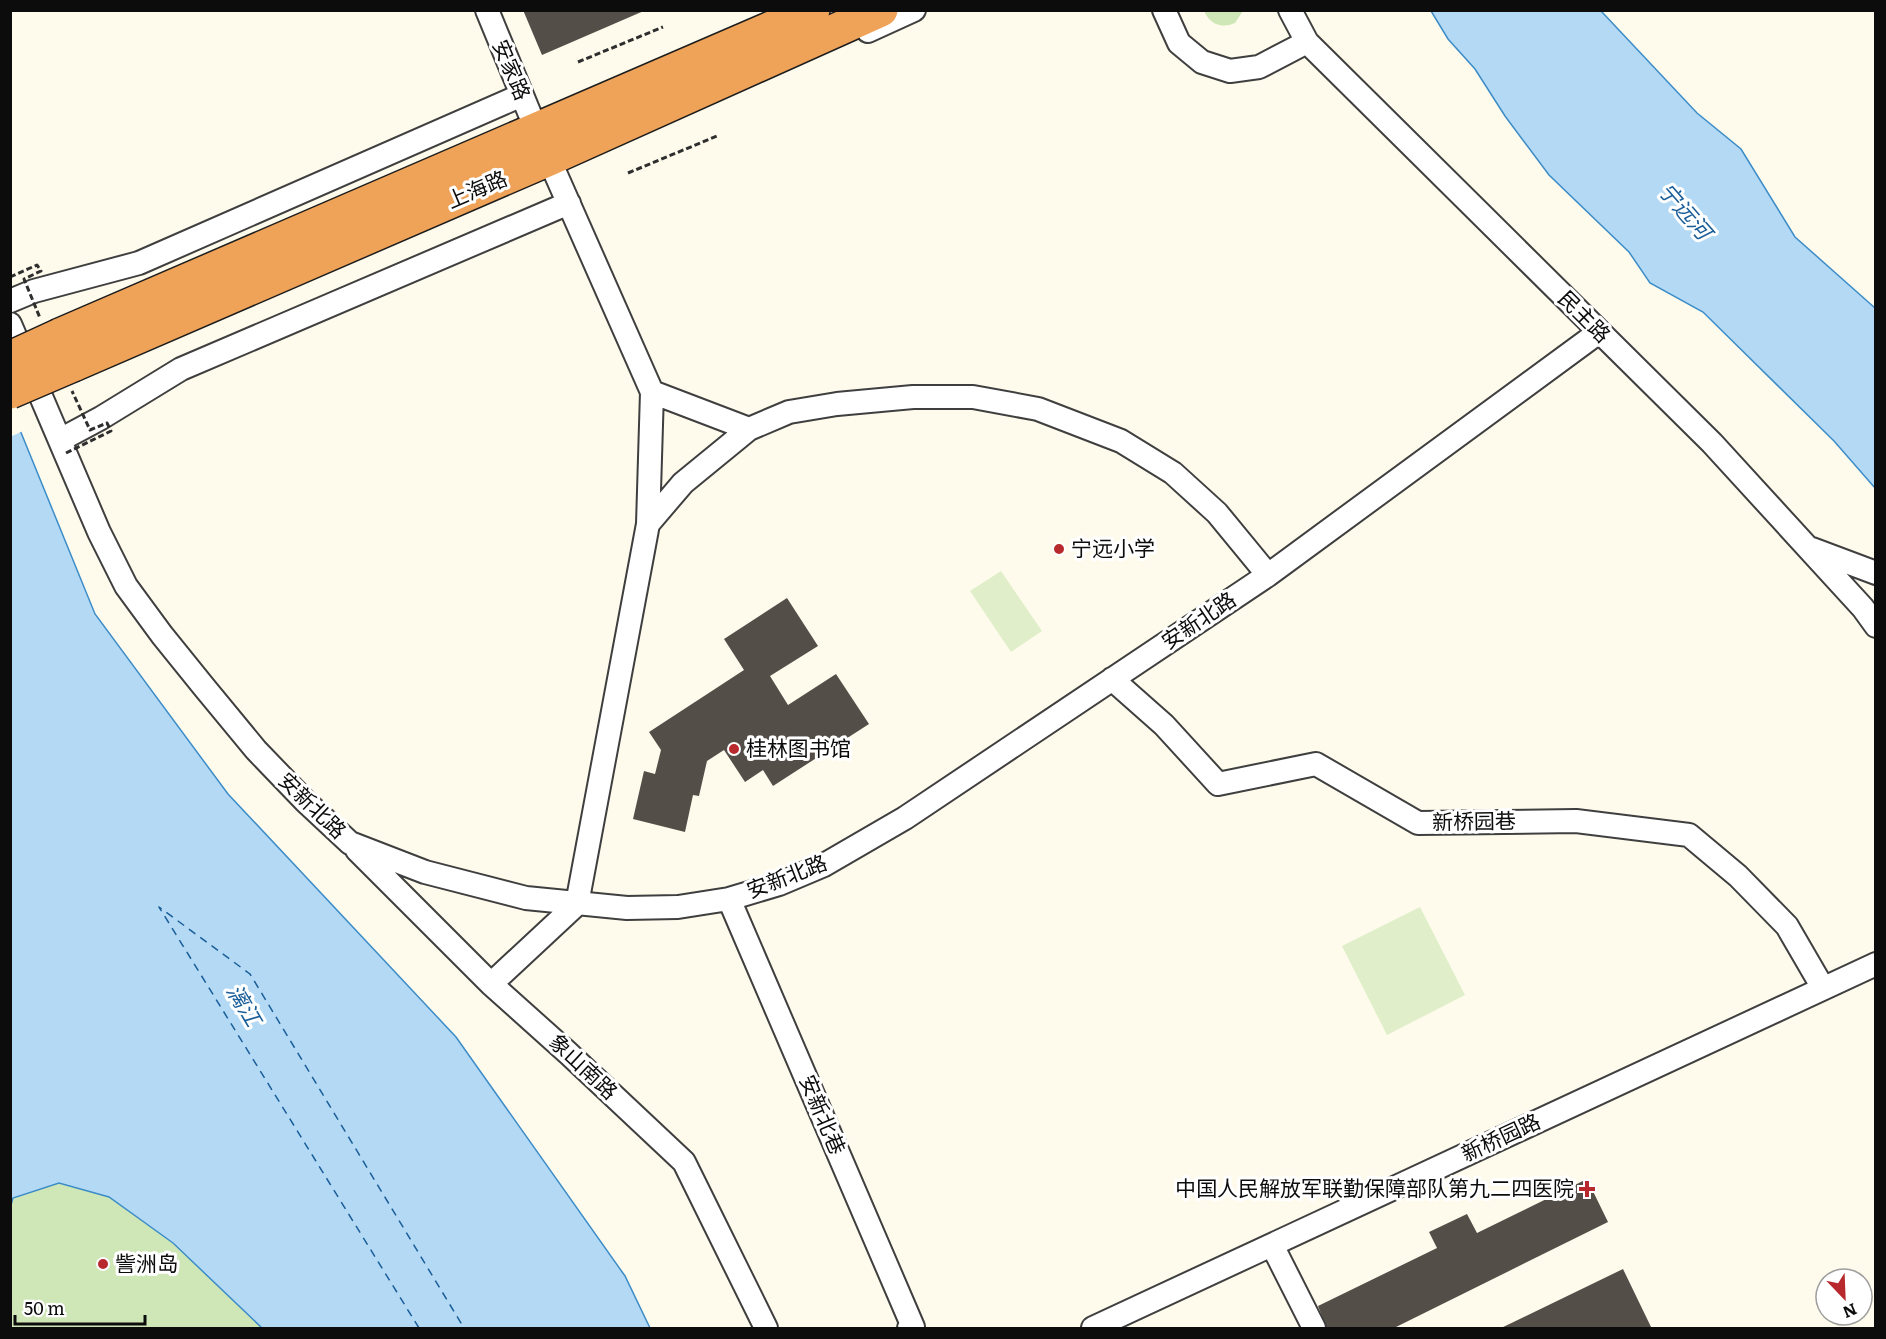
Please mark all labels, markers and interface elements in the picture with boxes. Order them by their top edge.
street label: 安家路 [487,34,540,104]
street label: 上海路 [441,161,511,214]
water label: 宁远河 [1652,174,1723,249]
street label: 民主路 [1553,282,1619,348]
place label: 宁远小学 [1071,531,1155,562]
marker: 宁远小学 [1052,542,1066,556]
street label: 安新北路 [1154,583,1241,655]
place label: 桂林图书馆 [746,731,851,762]
marker: 桂林图书馆 [727,742,741,756]
street label: 安新北路 [273,764,355,845]
street label: 新桥园巷 [1432,803,1516,836]
street label: 安新北路 [741,845,831,904]
water label: 漓江 [220,977,272,1033]
street label: 象山南路 [543,1025,626,1105]
street label: 安新北巷 [794,1069,855,1159]
street label: 新桥园路 [1455,1104,1545,1168]
place label: 中国人民解放军联勤保障部队第九二四医院 [1175,1171,1574,1202]
marker: 中国人民解放军联勤保障部队第九二四医院 [1578,1180,1596,1198]
place label: 訾洲岛 [115,1246,178,1277]
marker: 訾洲岛 [96,1257,110,1271]
north arrow [1814,1267,1874,1327]
scale bar [15,1288,146,1326]
text: 50 m [24,1294,65,1321]
text: N [1839,1298,1861,1325]

